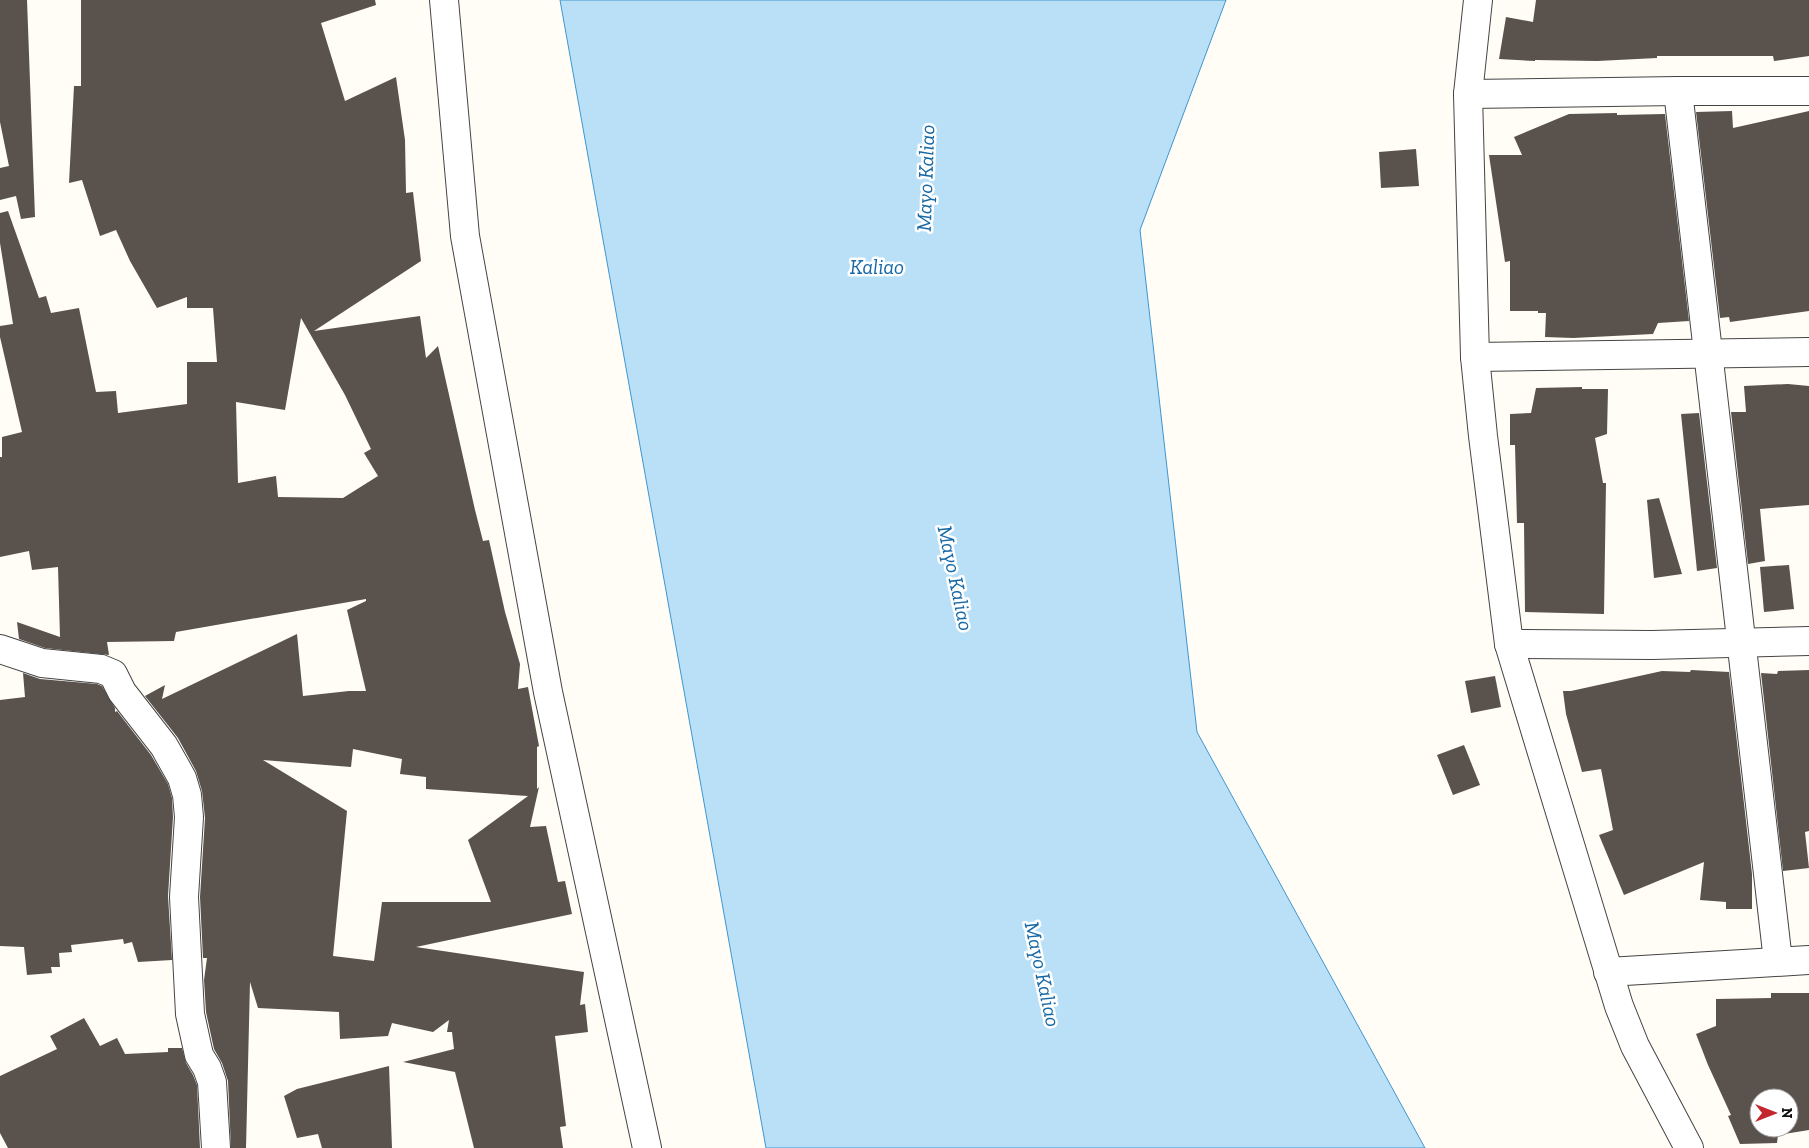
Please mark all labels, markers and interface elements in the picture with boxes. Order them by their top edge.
water label: Mayo Kaliao [911,124,939,232]
water label: Kaliao [850,254,904,279]
water label: Mayo Kaliao [933,523,979,633]
water label: Mayo Kaliao [1020,919,1066,1029]
north arrow [1749,1088,1799,1138]
text: N [1778,1108,1795,1119]

